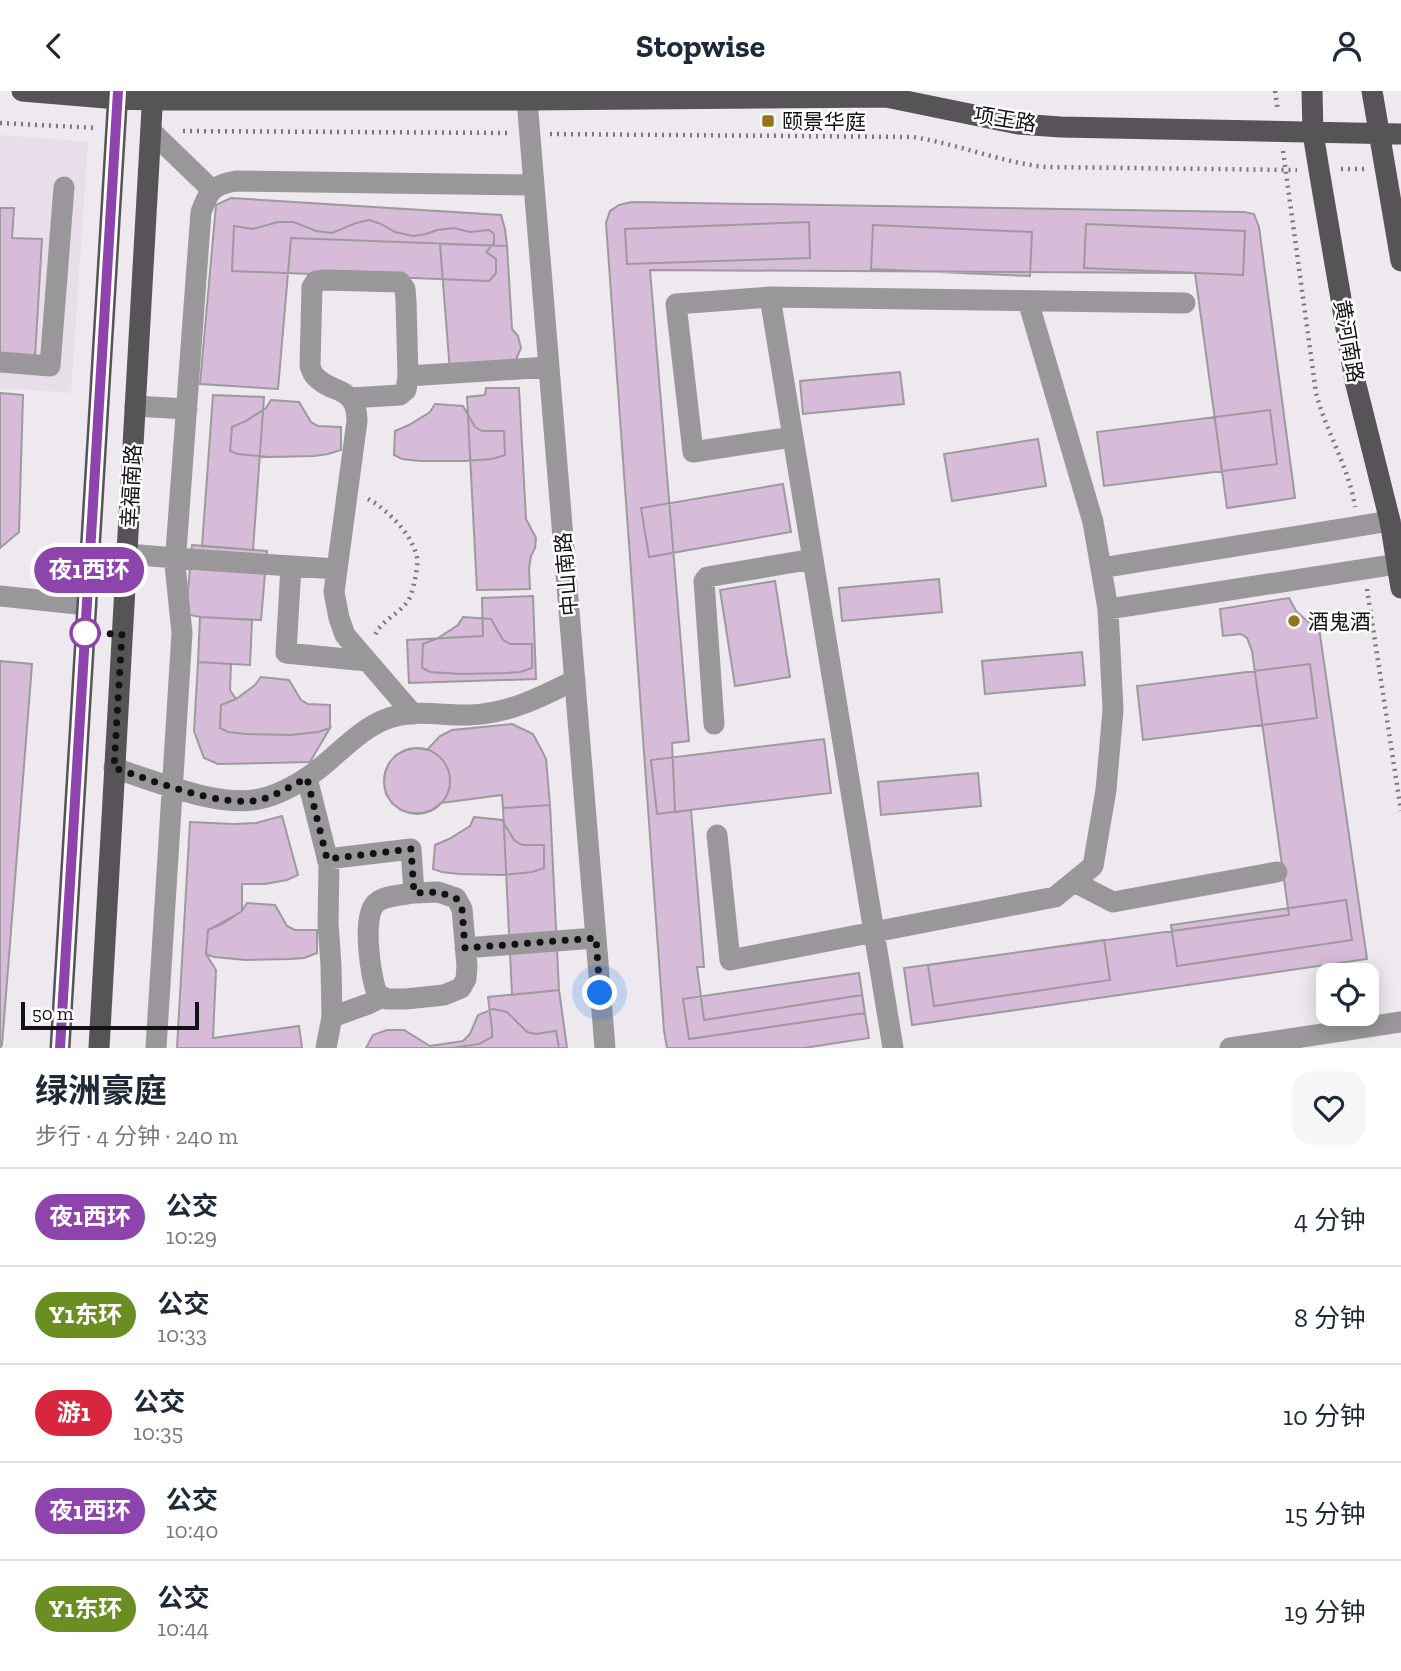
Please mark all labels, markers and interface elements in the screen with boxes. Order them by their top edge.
icon: back [35,27,73,65]
text: Stopwise [636,27,765,65]
icon: person [1328,27,1366,65]
street label: 项王路 [972,102,1038,136]
place label: 颐景华庭 [782,109,866,134]
marker: 颐景华庭 [760,113,776,129]
street label: 黄河南路 [1329,297,1369,385]
street label: 幸福南路 [116,443,146,529]
street label: 中山南路 [550,531,582,617]
line badge: 夜1西环 [40,547,138,593]
text: 夜1西环 [48,555,130,584]
place label: 酒鬼酒 [1308,609,1371,634]
marker: 酒鬼酒 [1286,613,1302,629]
unlabelled marker [70,618,100,648]
map controls [1316,963,1379,1026]
button: locate [1316,963,1379,1026]
your location [582,975,617,1010]
scale bar [21,999,200,1031]
text: 50 m [32,1002,73,1025]
text: 绿洲豪庭 [35,1071,167,1110]
button: heart [1292,1071,1366,1145]
text: 步行 · 4 分钟 · 240 m [35,1122,238,1150]
text: 公交 [166,1190,218,1222]
text: 夜1西环 [49,1202,131,1231]
text: 4 分钟 [1294,1204,1366,1236]
text: 10:29 [166,1222,217,1250]
text: 公交 [157,1288,209,1320]
text: Y1东环 [49,1300,122,1329]
text: 8 分钟 [1294,1302,1366,1334]
text: 10:33 [157,1320,207,1348]
text: 公交 [133,1386,185,1418]
text: 游1 [57,1398,90,1427]
text: 10 分钟 [1283,1400,1366,1432]
text: 10:35 [133,1418,183,1446]
text: 公交 [166,1484,218,1516]
text: 夜1西环 [49,1496,131,1525]
text: 15 分钟 [1285,1498,1366,1530]
text: 10:40 [166,1516,219,1544]
text: 公交 [157,1582,209,1614]
text: Y1东环 [49,1594,122,1623]
text: 19 分钟 [1284,1596,1366,1628]
text: 10:44 [157,1614,209,1642]

